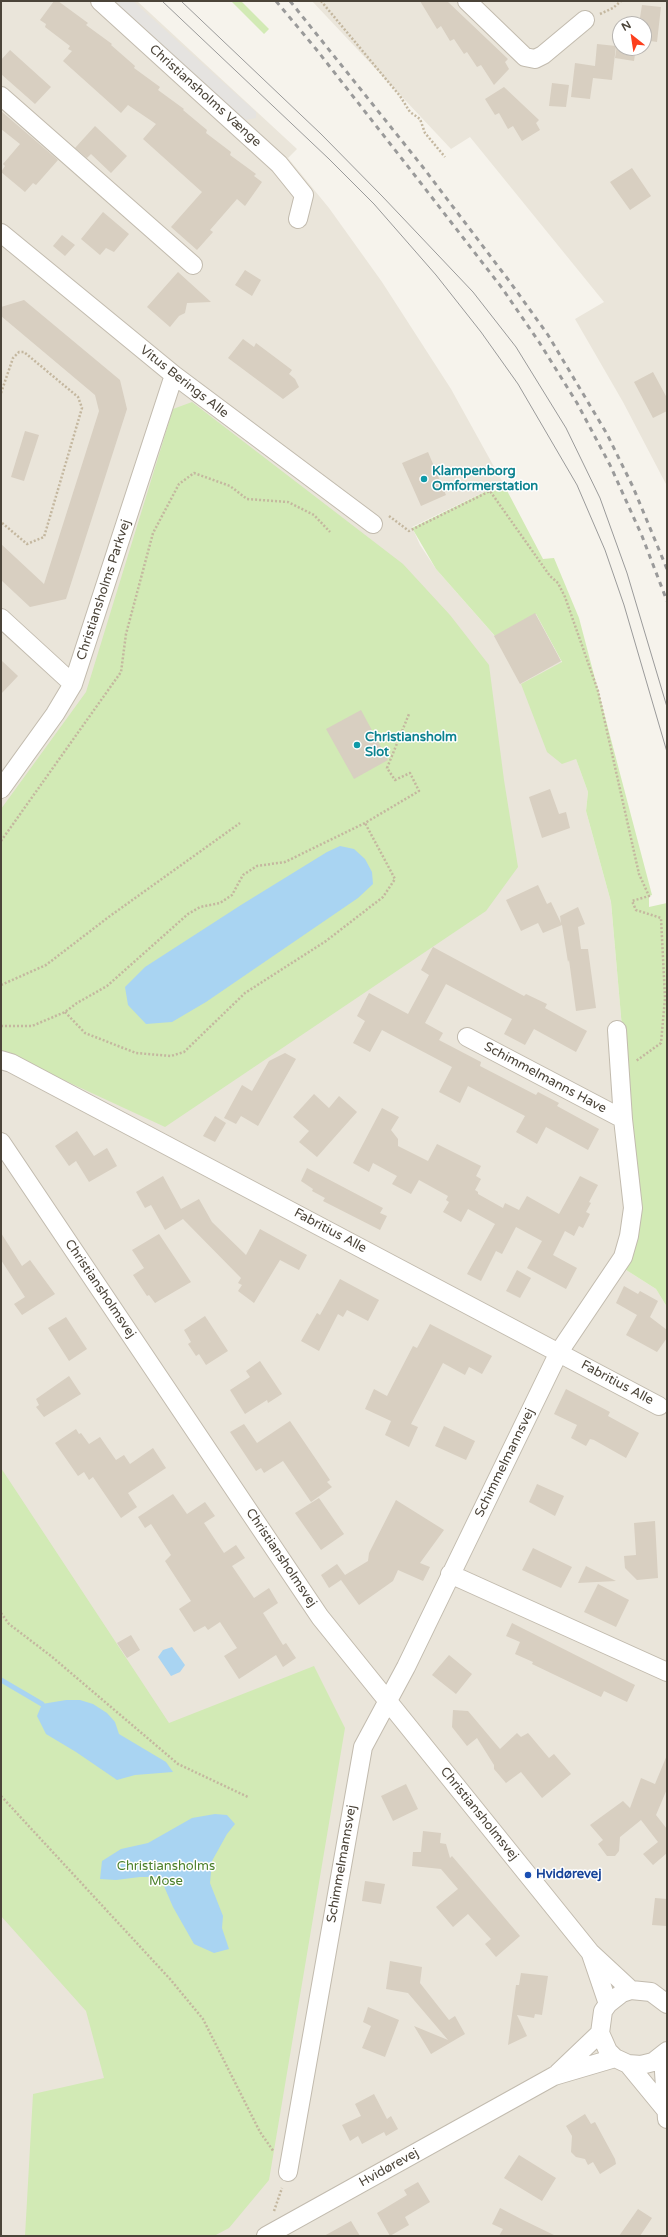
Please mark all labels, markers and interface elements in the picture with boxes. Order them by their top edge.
north arrow [612,16,652,56]
text: N [619,18,633,34]
street label: Christiansholms Vænge [146,42,264,150]
street label: Vitus Berings Alle [137,343,231,421]
place label: Klampenborg Omformerstation [432,464,538,495]
marker: Klampenborg Omformerstation [419,474,429,484]
street label: Christiansholms Parkvej [74,518,134,662]
place label: Christiansholm Slot [365,730,457,761]
marker: Christiansholm Slot [352,740,362,750]
street label: Schimmelmanns Have [481,1039,609,1117]
street label: Fabritius Alle [291,1205,369,1257]
street label: Christiansholmsvej [61,1237,139,1341]
street label: Fabritius Alle [578,1357,656,1409]
street label: Schimmelmannsvej [472,1406,538,1520]
street label: Christiansholmsvej [242,1506,320,1610]
street label: Christiansholmsvej [437,1764,521,1864]
street label: Schimmelmannsvej [324,1804,360,1924]
park label: Christiansholms Mose [117,1859,215,1890]
place label: Hvidørevej [536,1867,601,1883]
marker: Hvidørevej [523,1870,533,1880]
street label: Hvidørevej [357,2145,421,2191]

